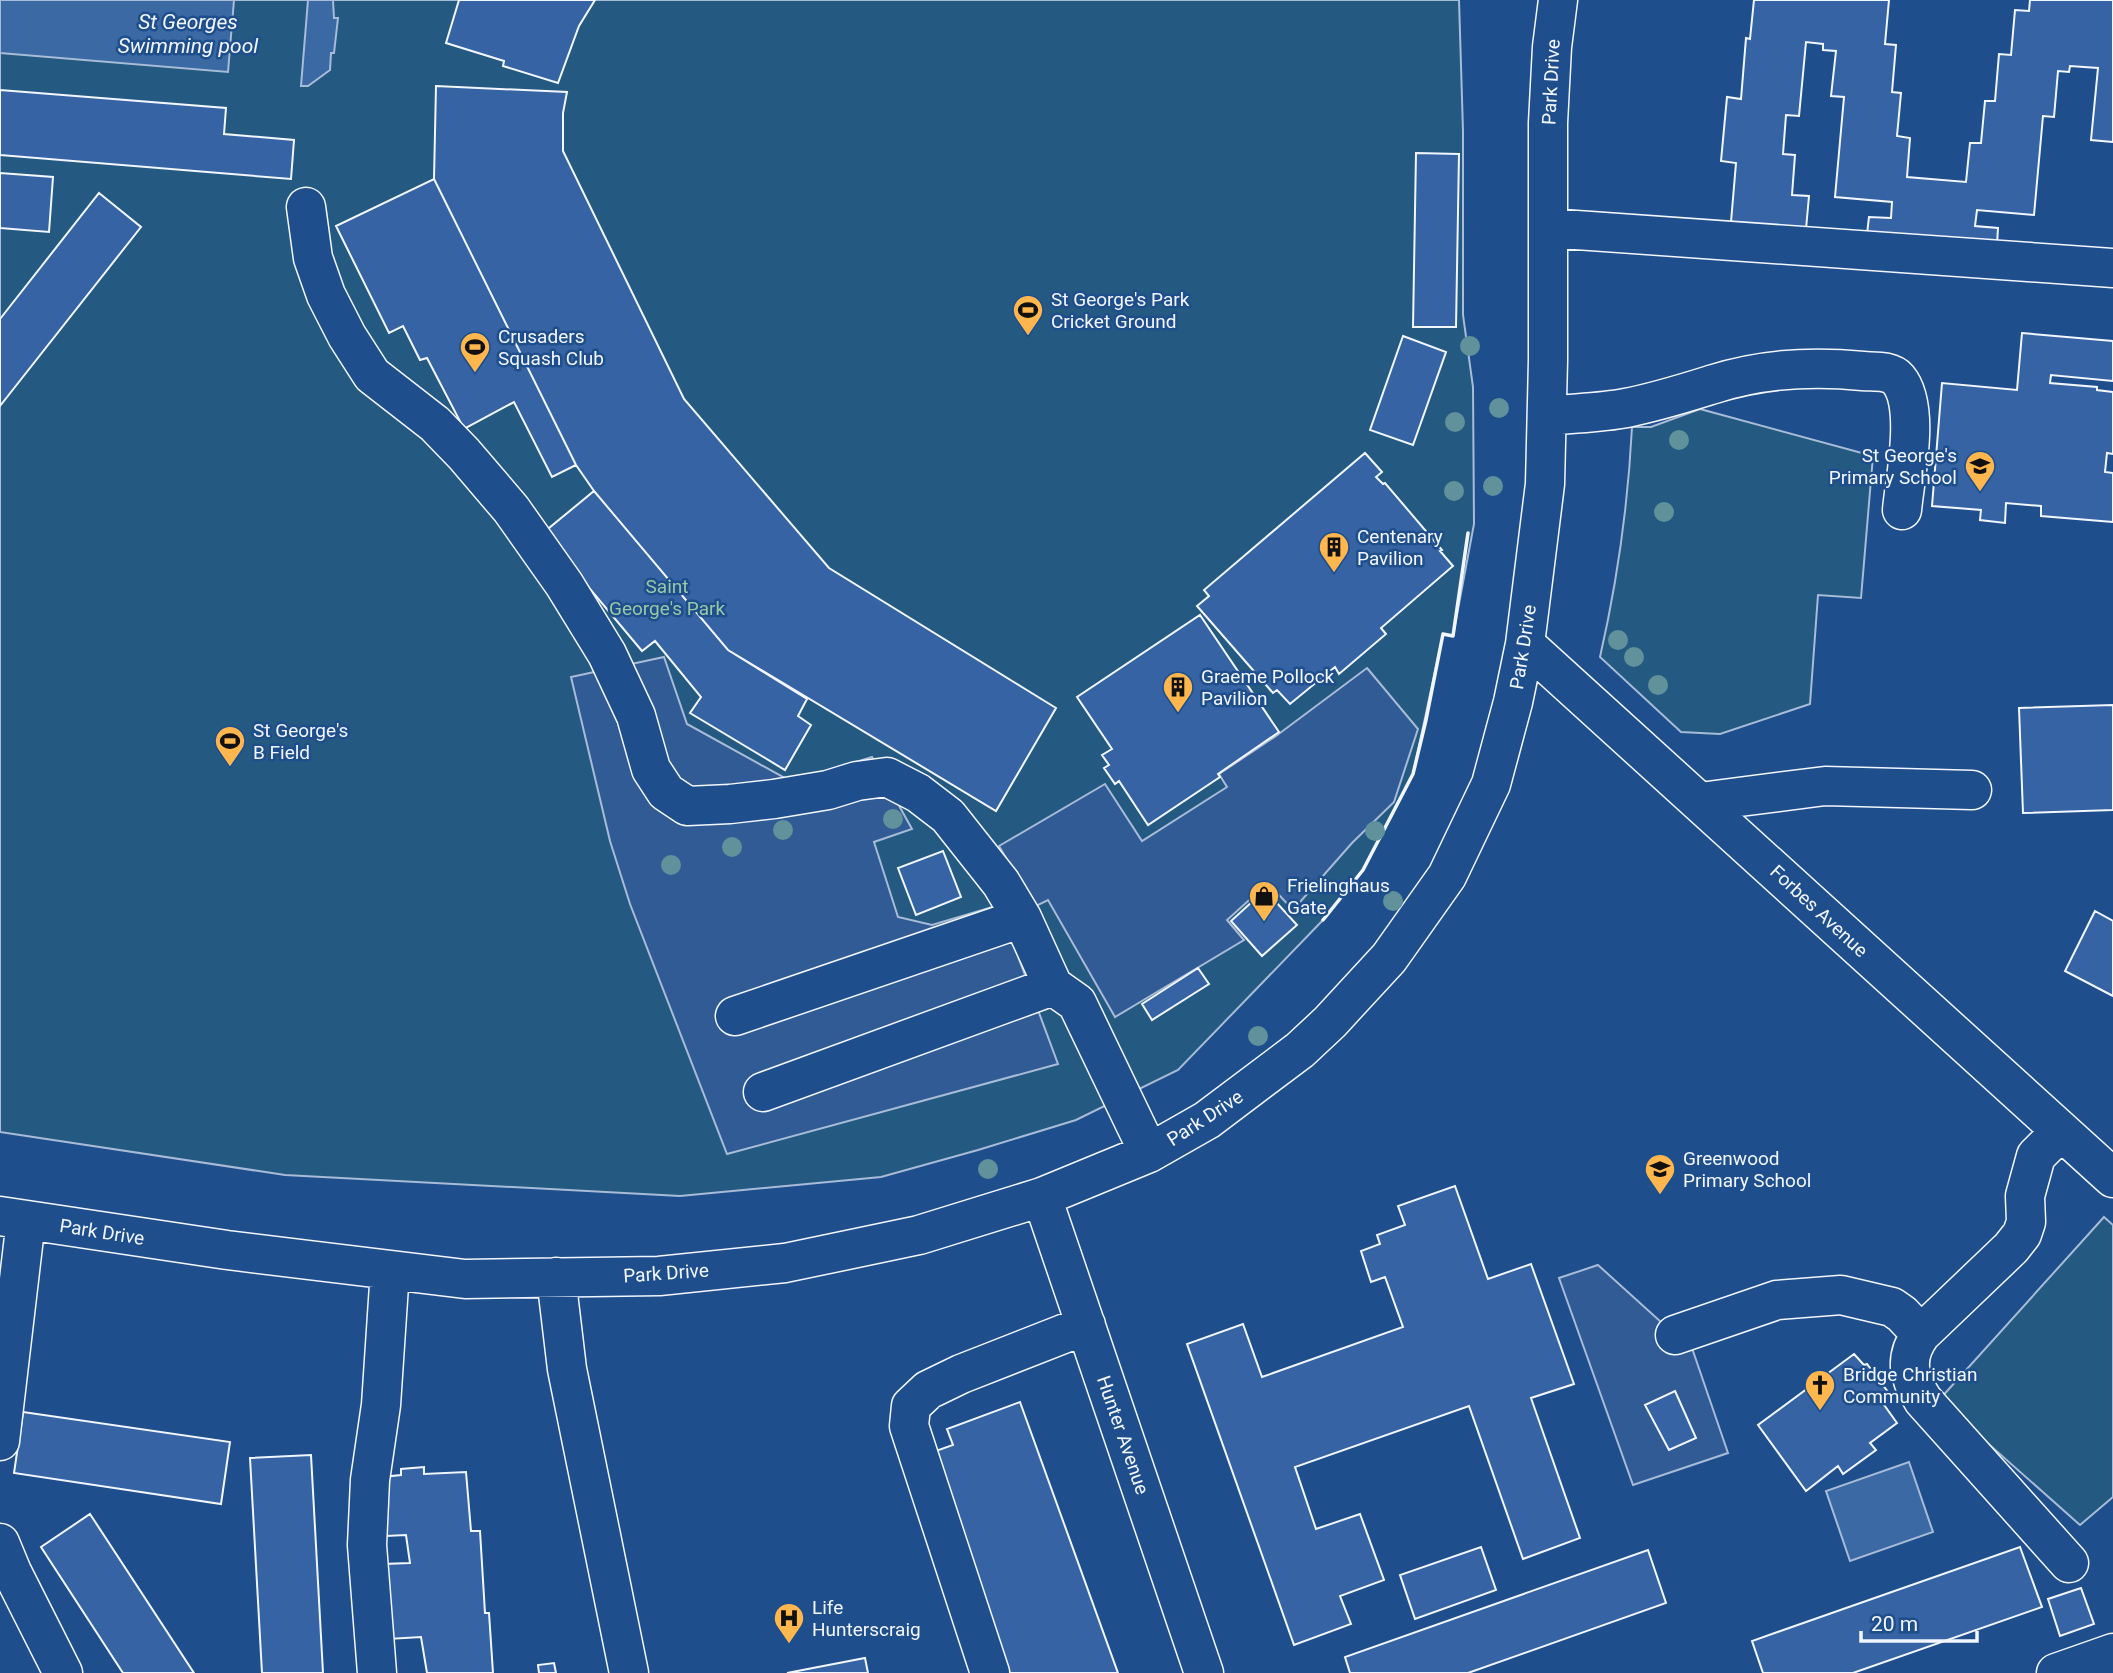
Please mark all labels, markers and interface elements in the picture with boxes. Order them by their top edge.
water label: St Georges Swimming pool [118,10,259,58]
street label: Park Drive [1537,39,1565,125]
place label: St George's Park Cricket Ground [1051,288,1190,333]
sports icon: St George's Park Cricket Ground [1011,293,1045,337]
place label: Crusaders Squash Club [498,325,604,370]
sports icon: Crusaders Squash Club [458,330,492,374]
place label: St George's Primary School [1829,444,1957,489]
school or university icon: St George's Primary School [1963,449,1997,493]
place label: Centenary Pavilion [1357,525,1443,570]
building icon: Centenary Pavilion [1317,530,1351,574]
park label: Saint George's Park [609,575,725,620]
street label: Park Drive [1505,603,1541,691]
place label: Graeme Pollock Pavilion [1201,665,1335,710]
building icon: Graeme Pollock Pavilion [1161,670,1195,714]
place label: St George's B Field [253,719,348,764]
sports icon: St George's B Field [213,724,247,768]
street label: Forbes Avenue [1765,860,1873,962]
place label: Frielinghaus Gate [1287,874,1390,919]
shop icon: Frielinghaus Gate [1247,879,1281,923]
street label: Park Drive [1163,1085,1247,1151]
place label: Greenwood Primary School [1683,1147,1811,1192]
school or university icon: Greenwood Primary School [1643,1152,1677,1196]
street label: Park Drive [58,1214,146,1250]
street label: Park Drive [622,1259,710,1287]
place label: Bridge Christian Community [1843,1363,1977,1408]
church icon: Bridge Christian Community [1803,1368,1837,1412]
street label: Hunter Avenue [1092,1373,1154,1497]
place label: Life Hunterscraig [812,1596,921,1641]
scale bar [1861,1600,1976,1644]
hospital icon: Life Hunterscraig [772,1601,806,1645]
text: 20 m [1871,1612,1918,1636]

